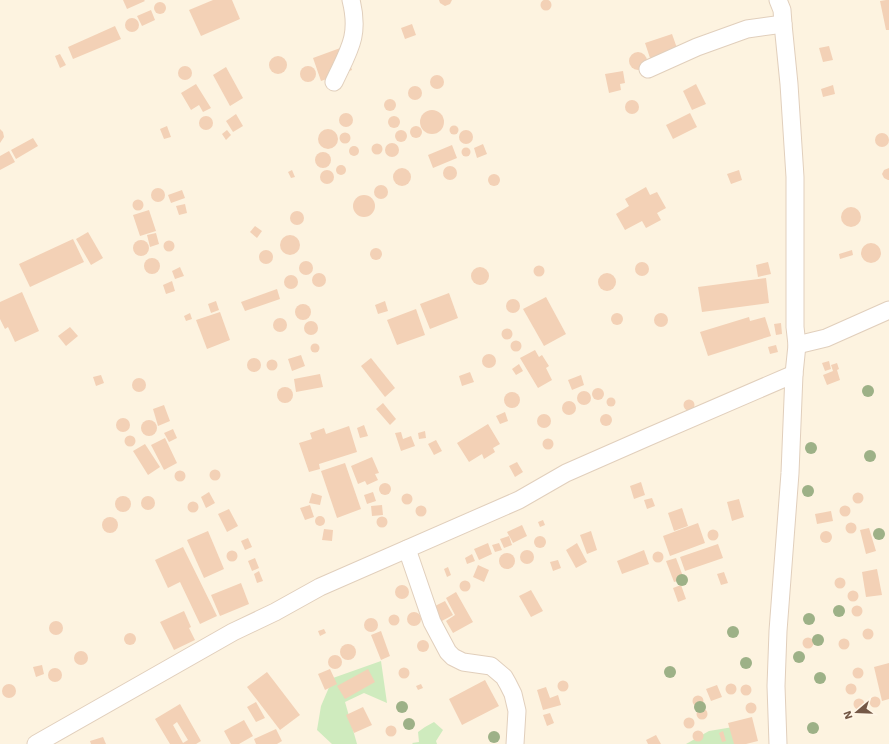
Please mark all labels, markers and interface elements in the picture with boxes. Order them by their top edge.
north arrow [837,692,877,732]
text: N [841,709,855,721]

